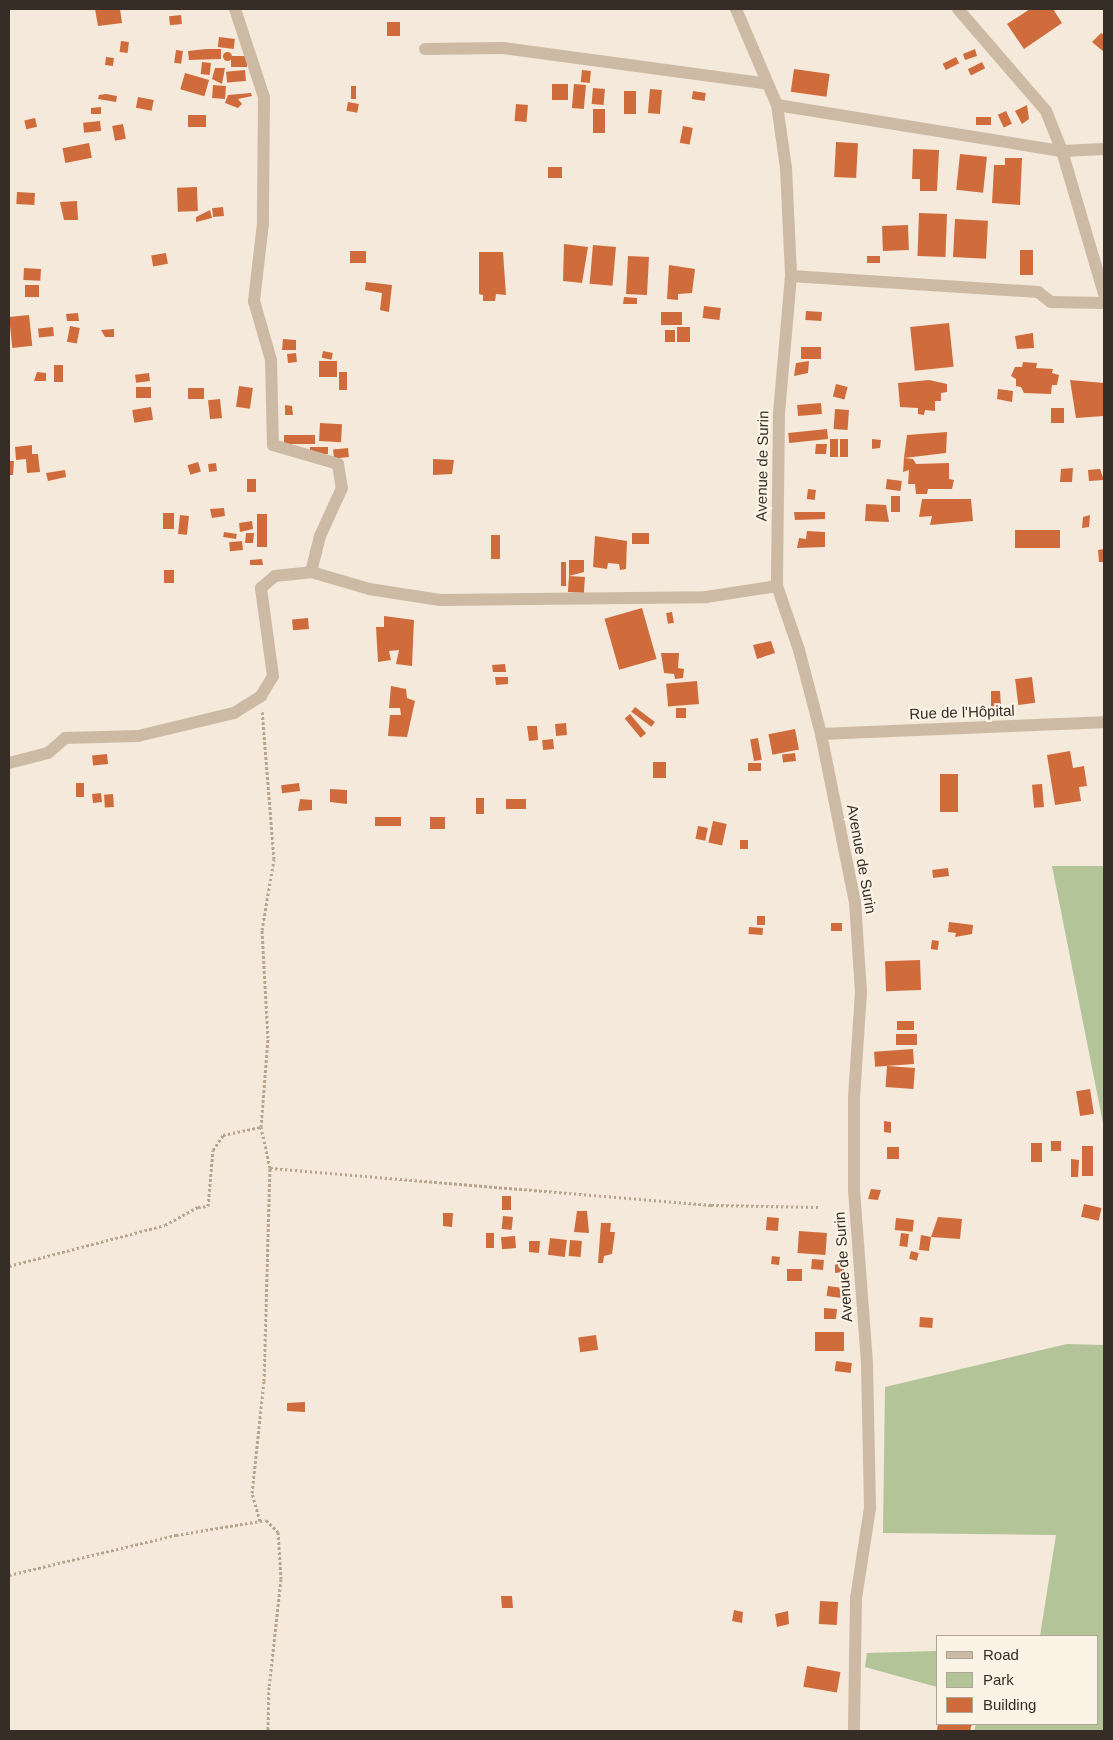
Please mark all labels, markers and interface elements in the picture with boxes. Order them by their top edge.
street label: Avenue de Surin [752,411,772,521]
street label: Rue de l'Hôpital [909,701,1015,723]
street label: Avenue de Surin [844,803,880,915]
street label: Avenue de Surin [830,1211,856,1323]
legend [936,1635,1098,1725]
text: Road [983,1646,1019,1663]
text: Park [983,1671,1014,1688]
text: Building [983,1696,1036,1713]

